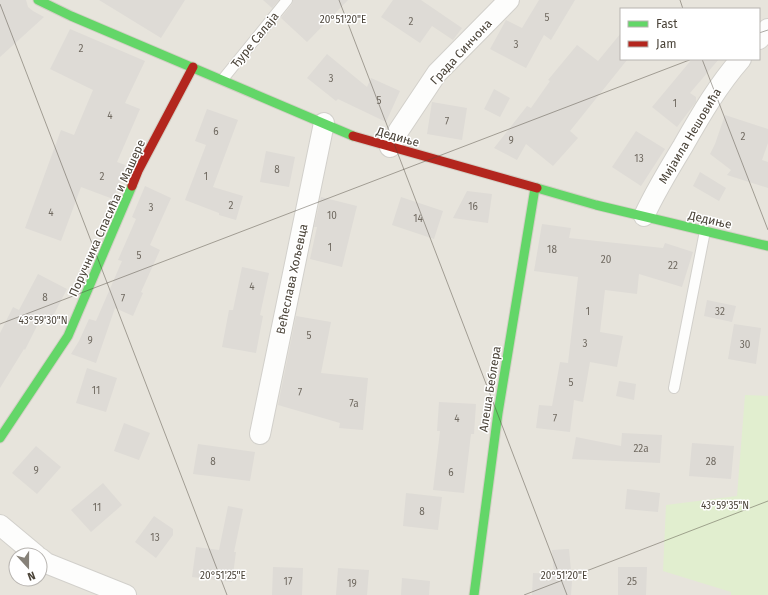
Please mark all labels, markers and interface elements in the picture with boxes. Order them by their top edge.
legend [620,8,760,60]
street label: Ђуре Салаја [228,9,282,71]
house number: 5 [544,12,550,24]
text: 20°51'20"E [320,14,366,26]
house number: 2 [409,16,414,28]
street label: Града Синчона [427,16,495,88]
text: Fast [656,17,678,31]
text: Jam [656,37,676,51]
house number: 3 [514,39,519,51]
house number: 2 [79,43,84,55]
house number: 3 [329,73,334,85]
street label: Мијаила Нешовића [656,86,724,186]
house number: 5 [376,95,382,107]
house number: 1 [673,98,677,110]
house number: 4 [107,110,113,122]
house number: 7 [445,116,450,128]
street label: Дедиње [374,124,421,150]
house number: 6 [213,126,219,138]
house number: 2 [741,131,746,143]
house number: 9 [508,135,514,147]
street label: Поручника Спасића и Машере [66,137,148,299]
house number: 13 [634,153,644,165]
house number: 8 [274,164,280,176]
house number: 2 [100,171,105,183]
house number: 1 [204,171,208,183]
house number: 2 [229,200,234,212]
house number: 16 [468,201,478,213]
house number: 3 [149,202,154,214]
house number: 4 [48,207,54,219]
street label: Дедиње [686,208,733,232]
house number: 10 [327,210,337,222]
house number: 14 [413,213,424,225]
street label: Већеслава Хољевца [273,222,311,336]
house number: 1 [328,242,332,254]
house number: 18 [547,244,557,256]
house number: 5 [136,250,142,262]
house number: 20 [601,254,612,266]
house number: 22 [668,260,678,272]
house number: 4 [249,281,255,293]
house number: 8 [42,292,48,304]
house number: 7 [121,293,126,305]
house number: 1 [586,306,590,318]
house number: 32 [715,306,725,318]
text: 43°59'30"N [19,315,67,327]
house number: 5 [306,330,312,342]
house number: 9 [87,335,93,347]
house number: 3 [583,338,588,350]
house number: 30 [740,339,751,351]
street label: Алеша Беблера [476,345,504,433]
house number: 5 [568,377,574,389]
house number: 11 [92,385,100,397]
house number: 7 [298,387,303,399]
house number: 7a [349,398,359,410]
house number: 4 [454,413,460,425]
house number: 7 [553,413,558,425]
house number: 22a [633,443,649,455]
house number: 8 [210,456,216,468]
house number: 28 [706,456,717,468]
house number: 9 [33,465,39,477]
house number: 6 [448,467,454,479]
text: 43°59'35"N [701,500,749,512]
house number: 11 [93,502,101,514]
house number: 8 [419,506,425,518]
house number: 13 [150,532,160,544]
north arrow [8,547,48,587]
text: N [26,568,37,583]
text: 20°51'25"E [200,570,246,582]
text: 20°51'20"E [541,570,587,582]
house number: 17 [284,576,293,588]
house number: 25 [627,576,637,588]
house number: 19 [347,578,357,590]

